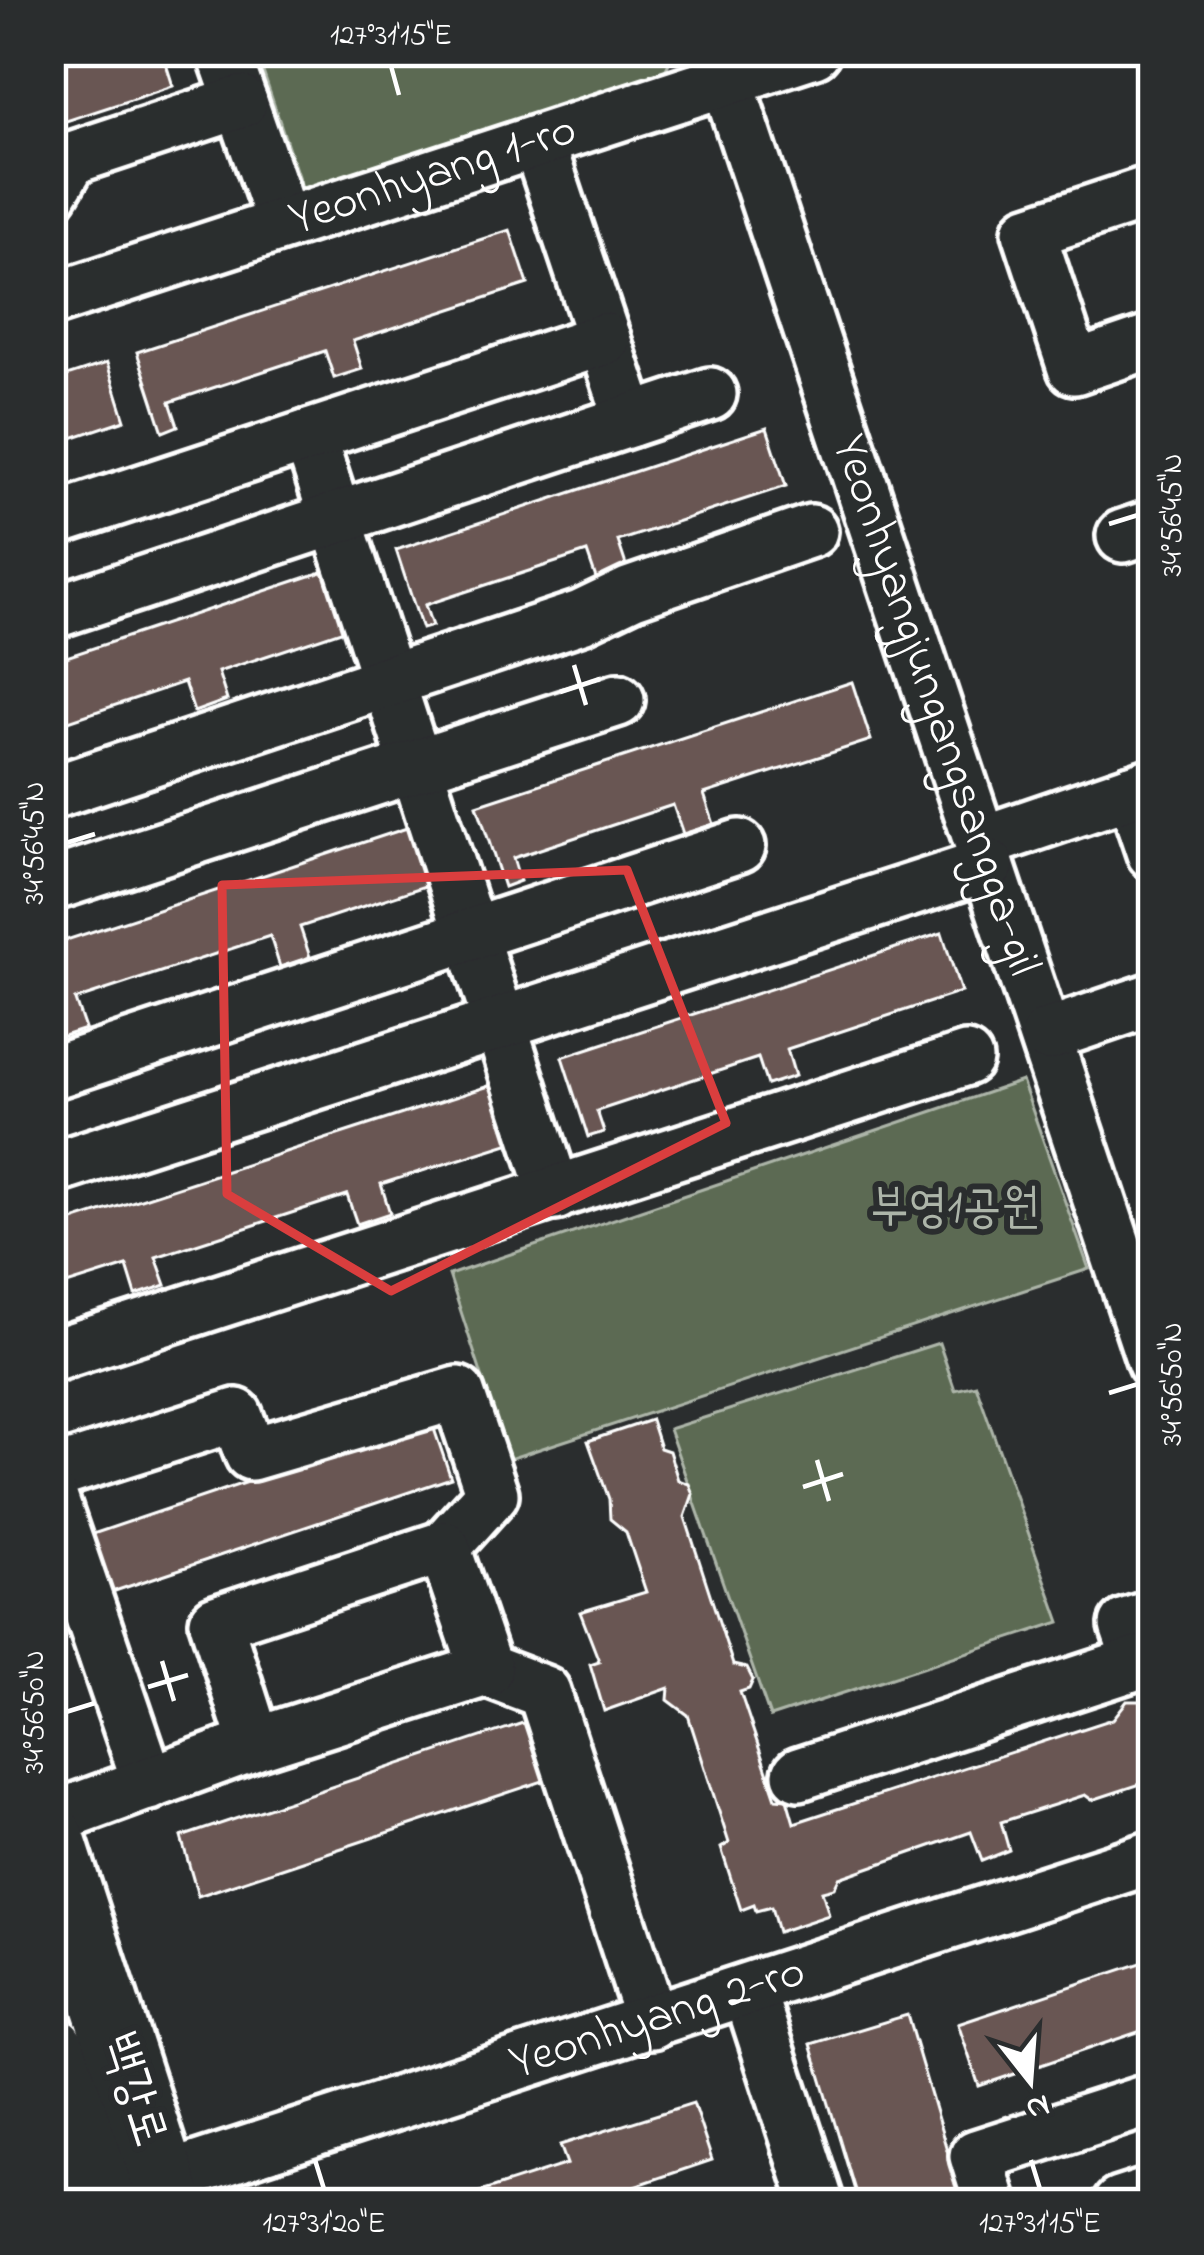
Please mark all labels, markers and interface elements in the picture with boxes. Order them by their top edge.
text: 127°31'15"E [330,15,452,59]
street label: Yeonhyang 1-ro [281,96,586,255]
street label: Yeonhyangjungangsangga-gil [812,426,1057,985]
text: 34°56'45"N [1152,453,1196,577]
text: 34°56'45"N [14,781,58,905]
park label: 부영1공원 [870,1174,1040,1244]
text: 34°56'50"N [1152,1322,1196,1446]
text: 34°56'50"N [14,1650,58,1774]
street label: Yeonhyang 2-ro [501,1937,814,2099]
north arrow [970,2021,1090,2141]
street label: 백강로 [82,2024,184,2156]
text: N [1020,2080,1055,2132]
text: 127°31'20"E [263,2203,386,2247]
text: 127°31'15"E [979,2203,1101,2247]

